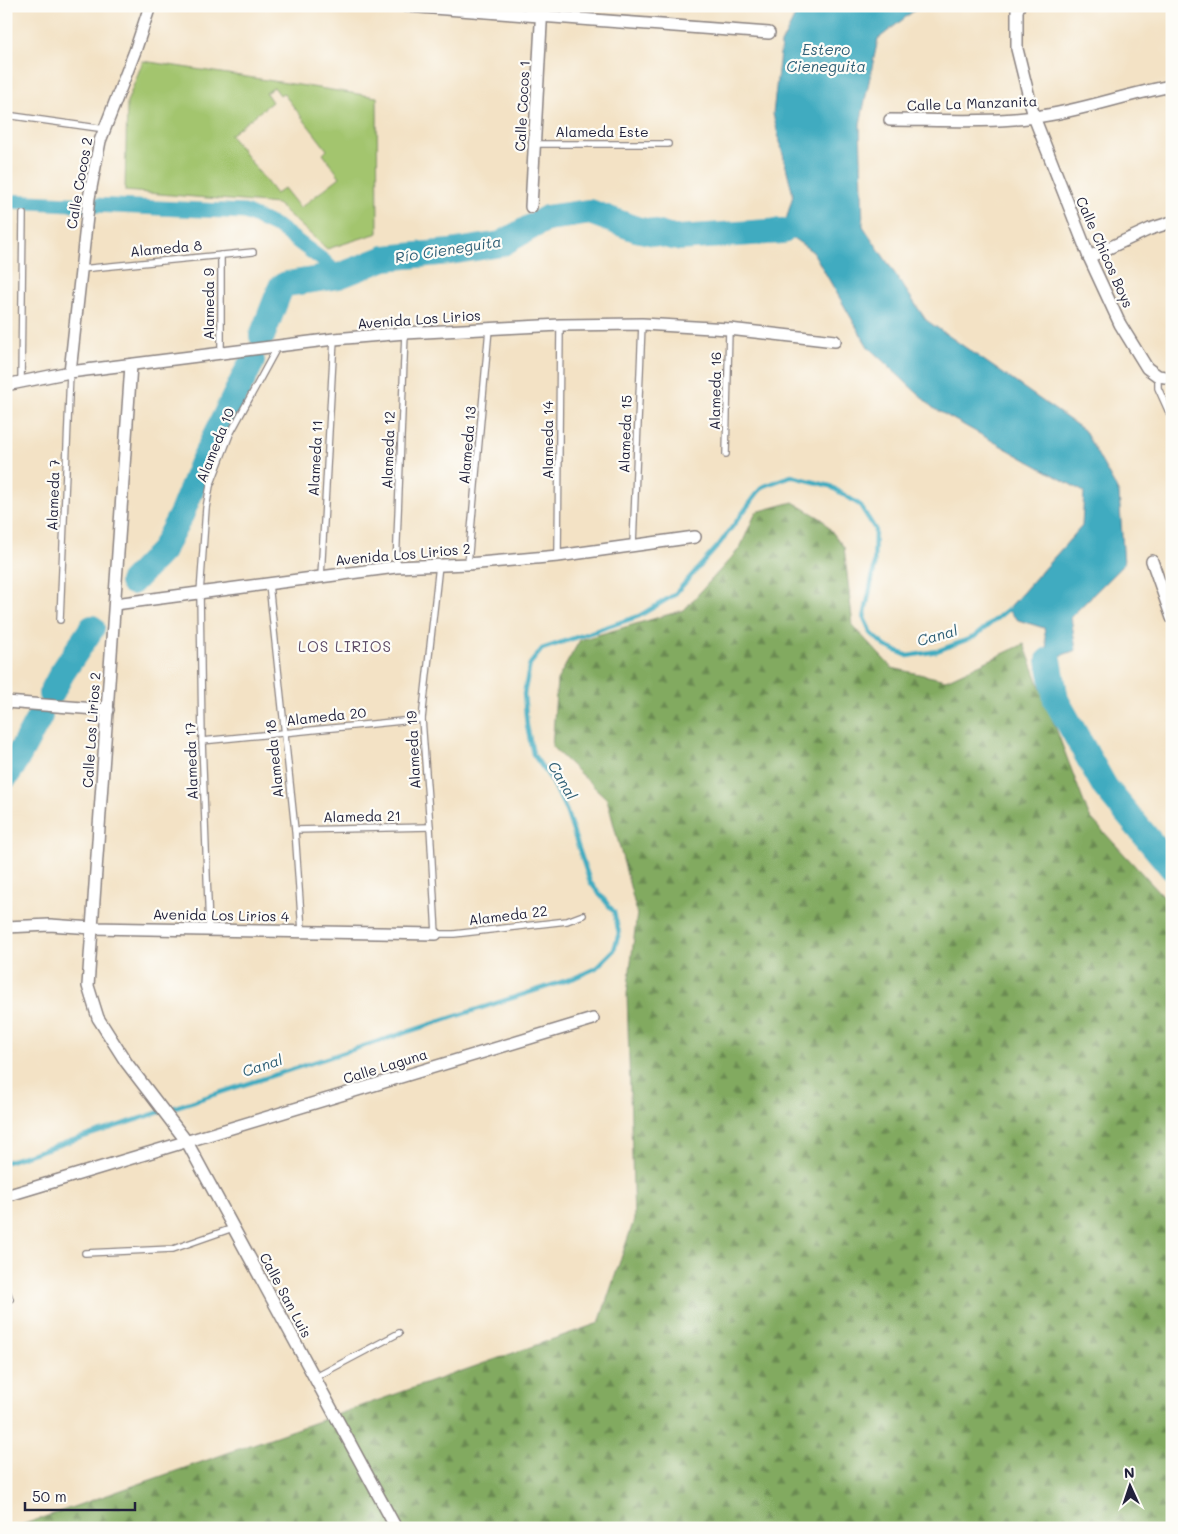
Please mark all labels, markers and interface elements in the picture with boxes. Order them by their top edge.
water label: Estero Cieneguita [786,39,866,76]
street label: Calle Cocos 1 [510,60,534,152]
street label: Calle La Manzanita [906,91,1038,115]
street label: Alameda Este [555,122,649,141]
street label: Calle Cocos 2 [62,136,96,230]
street label: Calle Chicos Boys [1072,193,1138,311]
water label: Río Cieneguita [393,231,503,267]
street label: Alameda 8 [129,235,203,261]
street label: Alameda 9 [199,268,218,340]
street label: Avenida Los Lirios [357,305,481,333]
street label: Alameda 16 [705,352,725,430]
street label: Alameda 15 [614,395,636,473]
street label: Alameda 14 [538,400,557,479]
street label: Alameda 10 [191,405,239,485]
street label: Alameda 13 [454,405,480,485]
street label: Alameda 12 [377,411,399,489]
street label: Alameda 11 [304,419,326,497]
street label: Alameda 7 [42,459,64,531]
street label: Avenida Los Lirios 2 [335,539,471,569]
water label: Canal [914,620,960,650]
district label: LOS LIRIOS [298,636,392,656]
street label: Calle Los Lirios 2 [77,671,105,789]
street label: Alameda 20 [285,702,367,730]
street label: Alameda 19 [401,710,425,790]
street label: Alameda 18 [260,719,288,799]
street label: Alameda 17 [180,722,202,800]
water label: Canal [544,757,582,803]
street label: Alameda 21 [323,806,401,826]
street label: Alameda 22 [467,901,549,929]
street label: Avenida Los Lirios 4 [153,904,290,926]
street label: Calle Laguna [341,1044,429,1088]
water label: Canal [239,1049,285,1081]
street label: Calle San Luis [256,1249,316,1341]
north arrow [1106,1462,1156,1512]
text: N [1123,1463,1135,1482]
scale bar [25,1479,135,1511]
text: 50 m [32,1486,67,1506]

